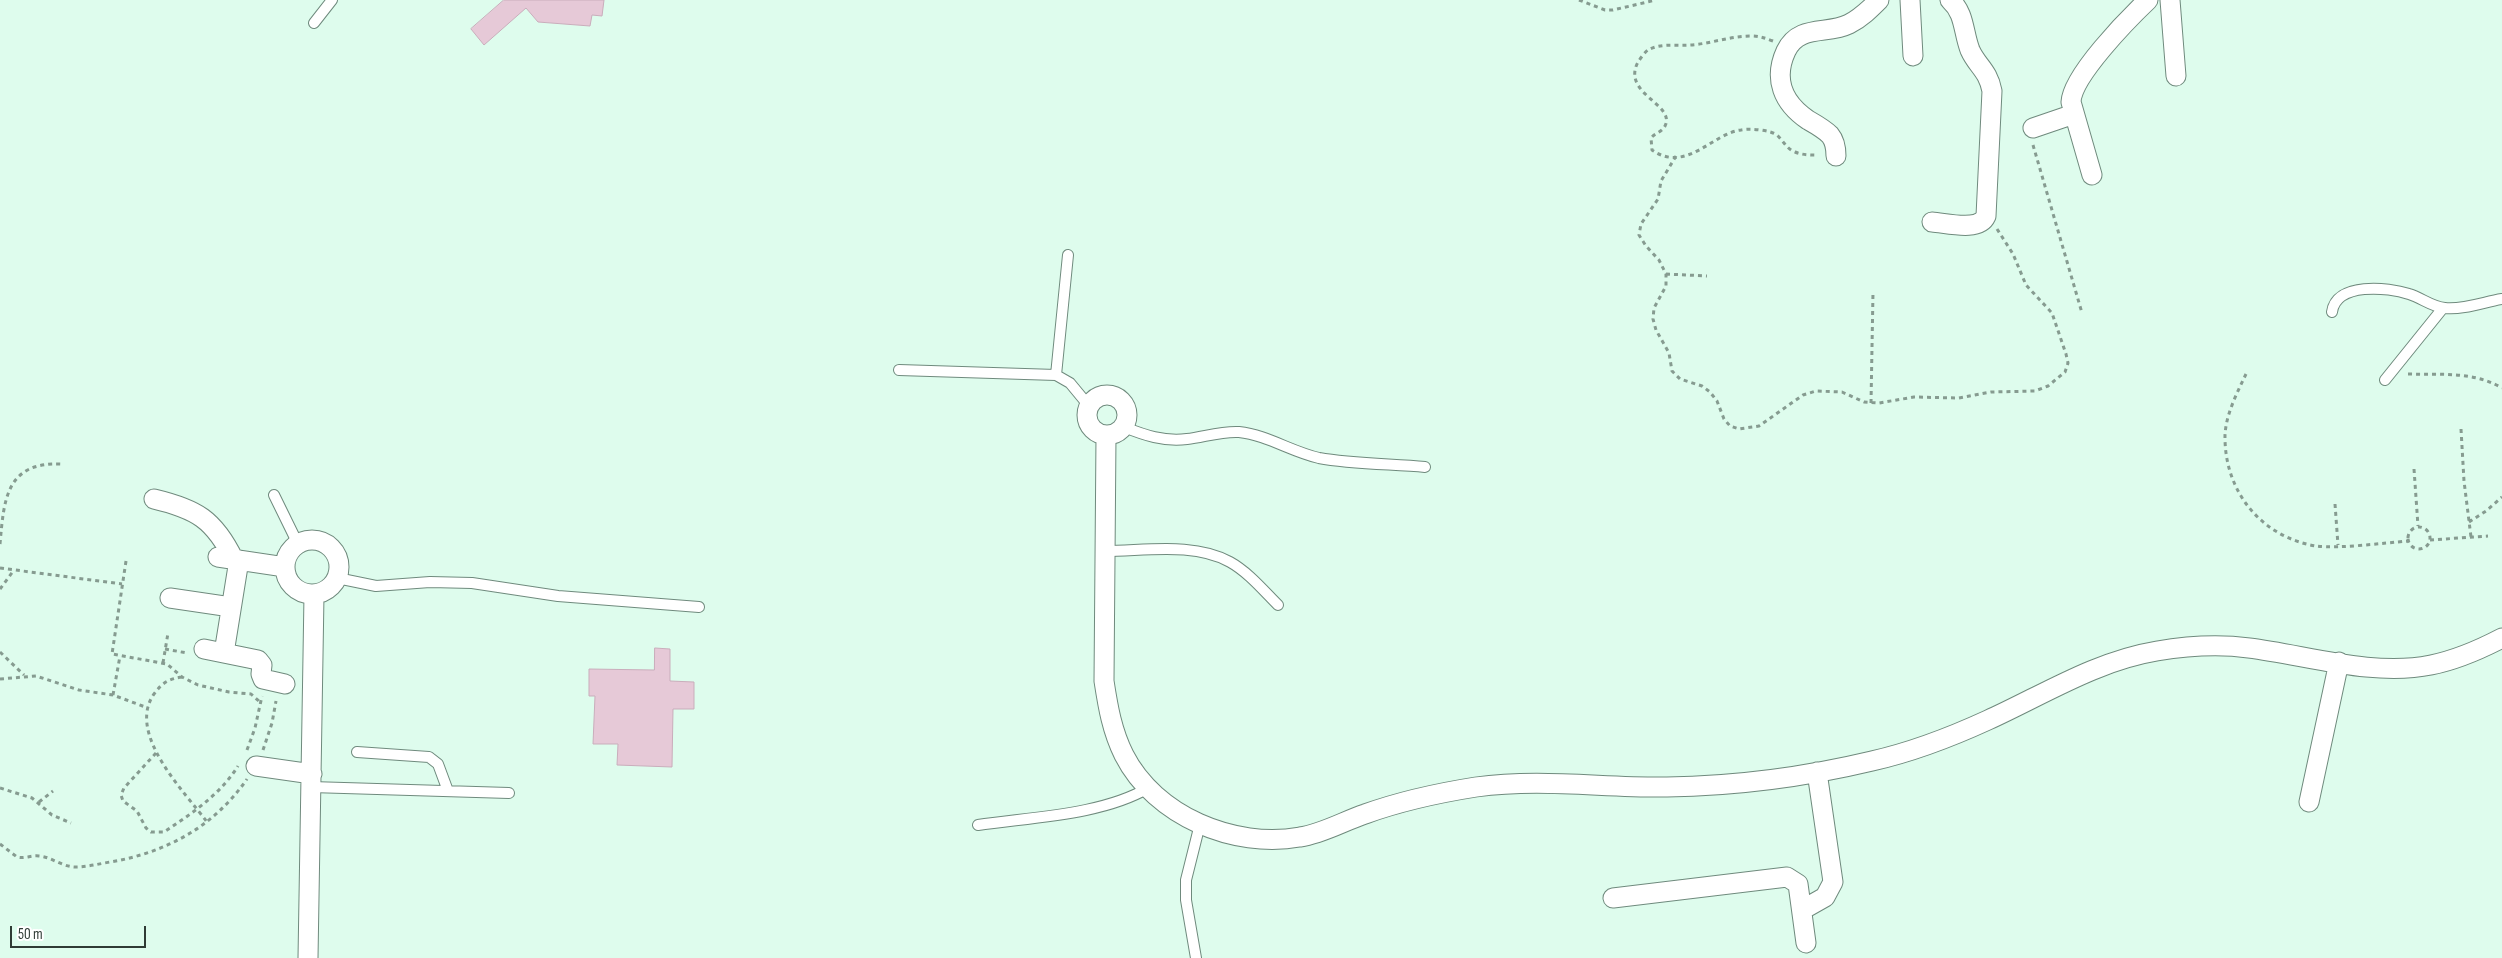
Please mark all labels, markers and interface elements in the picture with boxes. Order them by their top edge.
scale bar [12,916,149,948]
text: 50 m [18,925,43,944]

